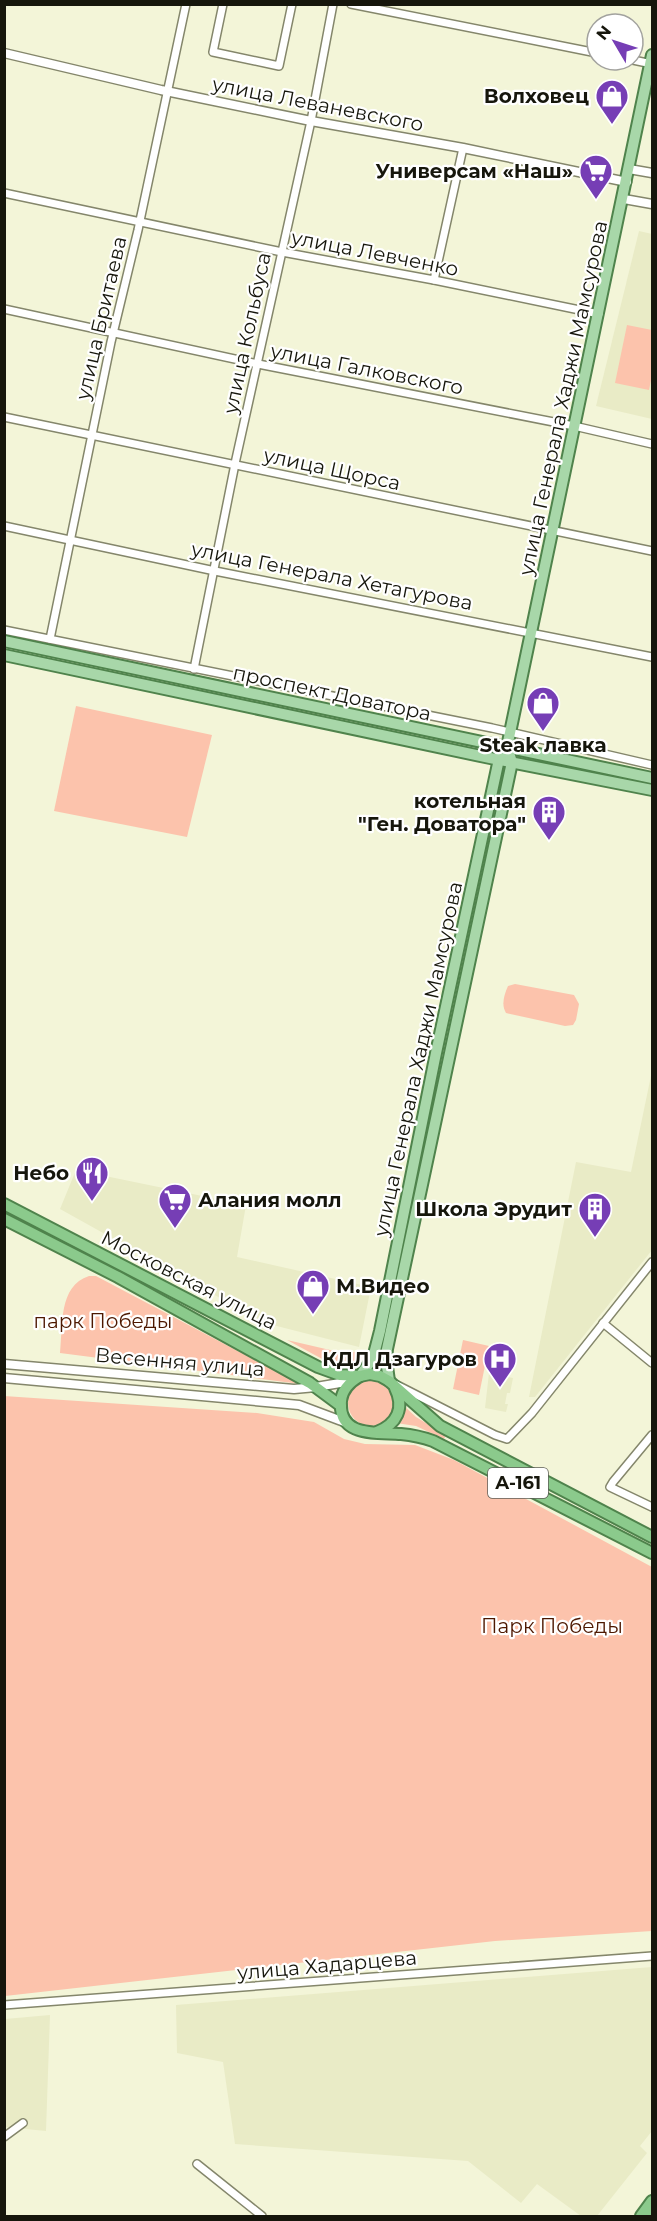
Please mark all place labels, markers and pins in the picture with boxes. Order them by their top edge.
shop icon: Волховец [594,78,630,125]
place label: Волховец [484,84,589,108]
supermarket icon: Универсам «Наш» [578,153,614,200]
place label: Универсам «Наш» [376,159,573,183]
shop icon: Steak лавка [525,685,561,732]
place label: Steak лавка [479,733,607,757]
place label: котельная "Ген. Доватора" [358,789,526,836]
building icon: котельная "Ген. Доватора" [531,794,567,841]
restaurant icon: Небо [74,1155,110,1202]
place label: Небо [13,1161,69,1185]
supermarket icon: Алания молл [157,1182,193,1229]
place label: Алания молл [198,1188,342,1212]
building icon: Школа Эрудит [577,1191,613,1238]
place label: Школа Эрудит [415,1197,572,1221]
shop icon: М.Видео [295,1268,331,1315]
place label: М.Видео [336,1274,430,1298]
hospital icon: КДЛ Дзагуров [482,1341,518,1388]
place label: КДЛ Дзагуров [322,1347,477,1371]

